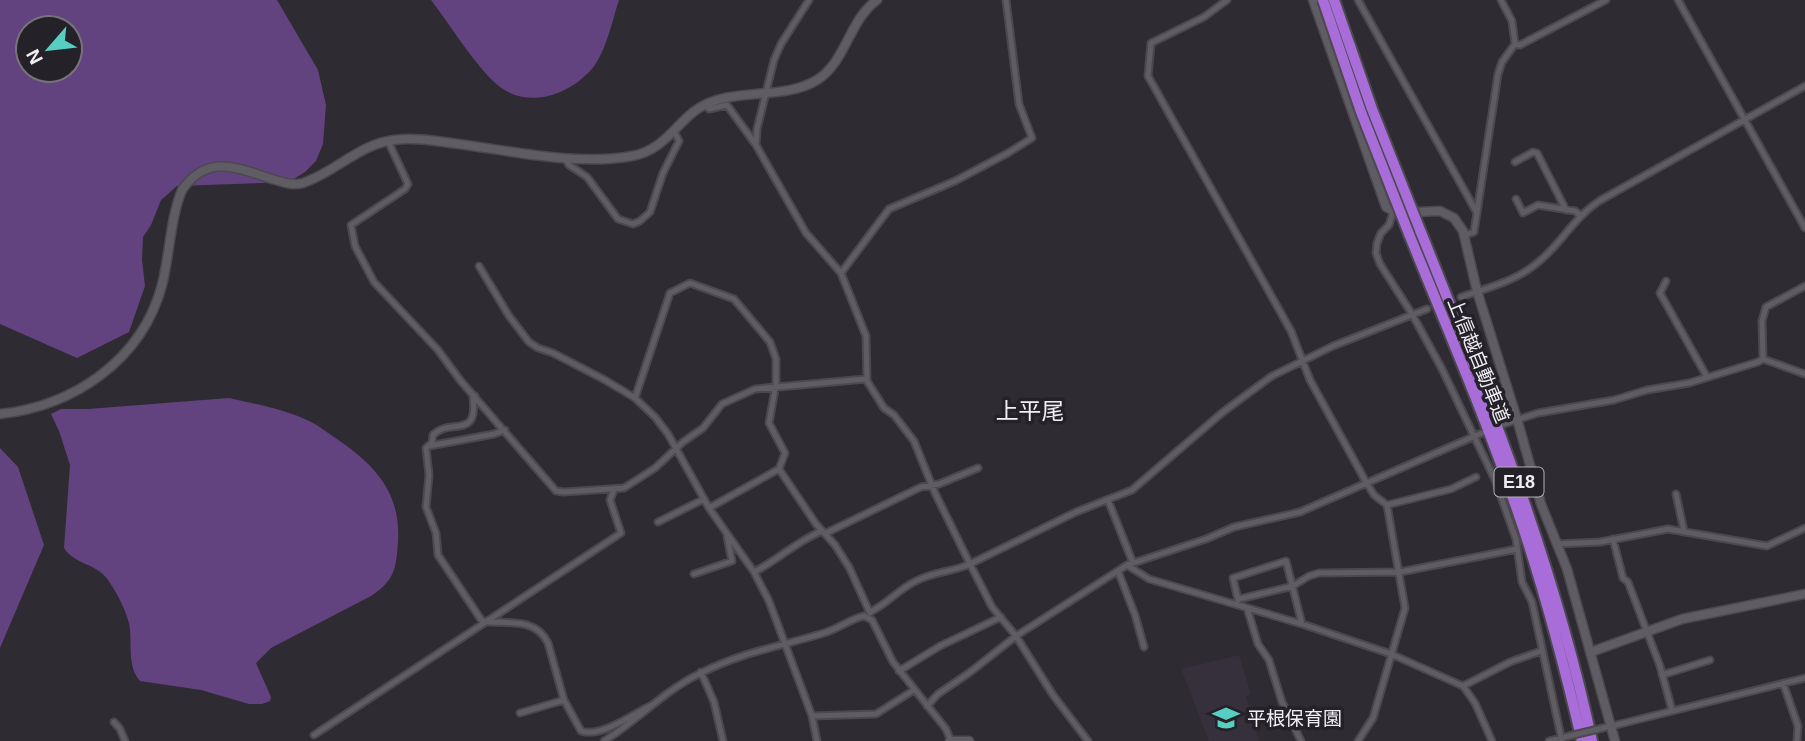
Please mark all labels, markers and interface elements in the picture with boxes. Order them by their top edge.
north arrow [14,14,84,84]
text: N [22,46,47,68]
street label: 上信越自動車道 [1444,295,1513,426]
district label: 上平尾 [996,398,1065,424]
road number: E18 [1494,468,1544,496]
school or university icon: 平根保育園 [1211,703,1241,733]
place label: 平根保育園 [1247,708,1342,729]

